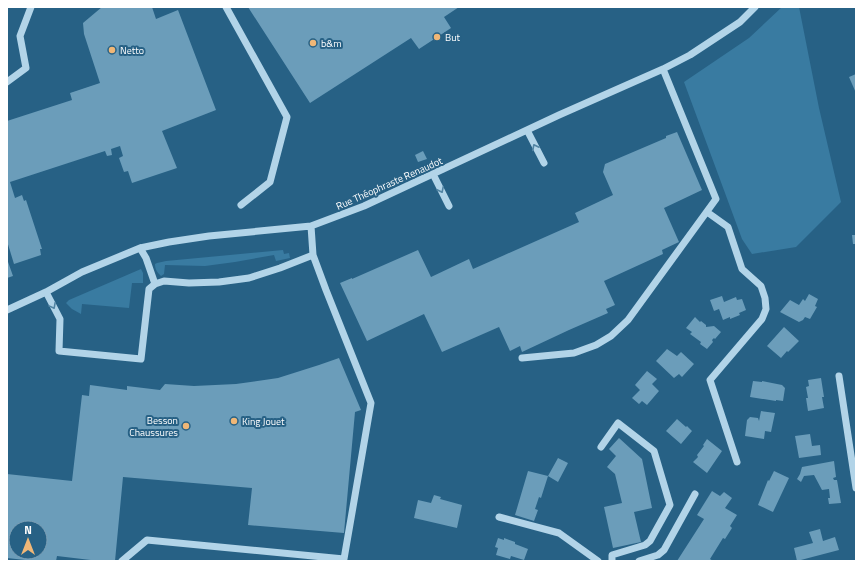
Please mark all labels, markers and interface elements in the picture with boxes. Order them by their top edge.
place label: But [445,30,460,45]
marker: But [432,32,442,42]
place label: b&m [321,36,342,51]
marker: b&m [308,38,318,48]
place label: Netto [120,43,144,58]
marker: Netto [107,45,117,55]
one-way arrow [532,143,540,151]
street label: Rue Théophraste Renaudot [334,153,445,214]
one-way arrow [436,186,444,193]
one-way arrow [48,301,56,309]
place label: Besson Chaussures [129,413,178,440]
place label: King Jouet [242,414,285,429]
marker: King Jouet [229,416,239,426]
marker: Besson Chaussures [181,421,191,431]
north arrow [8,520,48,560]
text: N [24,522,32,538]

